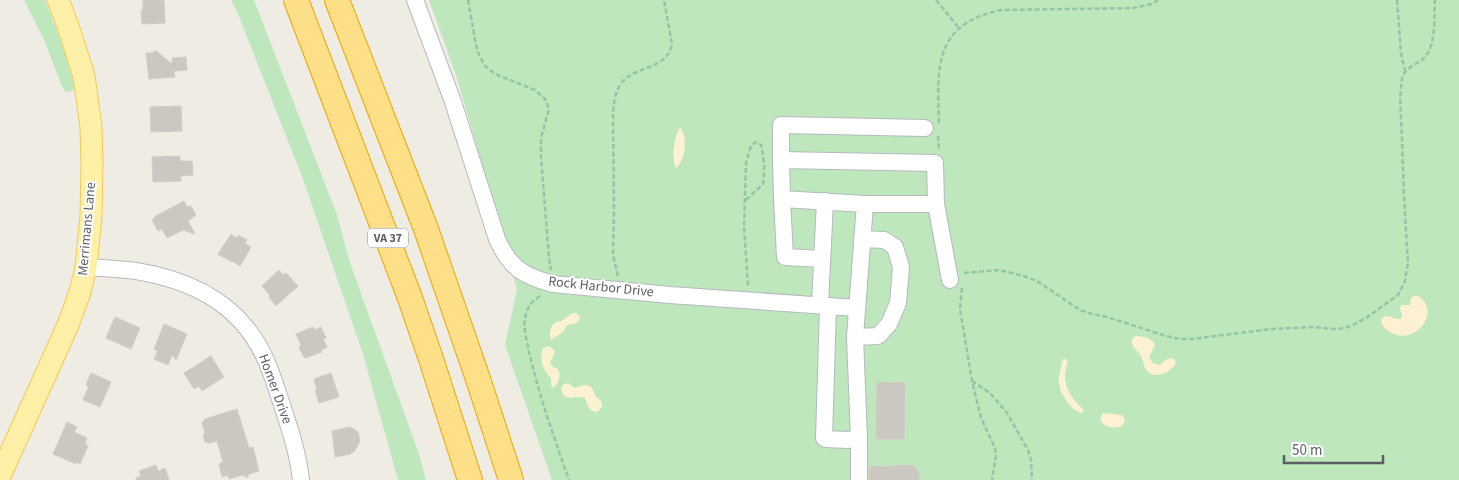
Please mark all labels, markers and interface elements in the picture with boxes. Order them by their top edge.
street label: Merrimans Lane [73,181,101,277]
road number: VA 37 [368,228,408,248]
street label: Rock Harbor Drive [547,272,655,302]
street label: Homer Drive [253,351,297,427]
scale bar [1284,432,1383,464]
text: 50 m [1292,440,1322,461]

